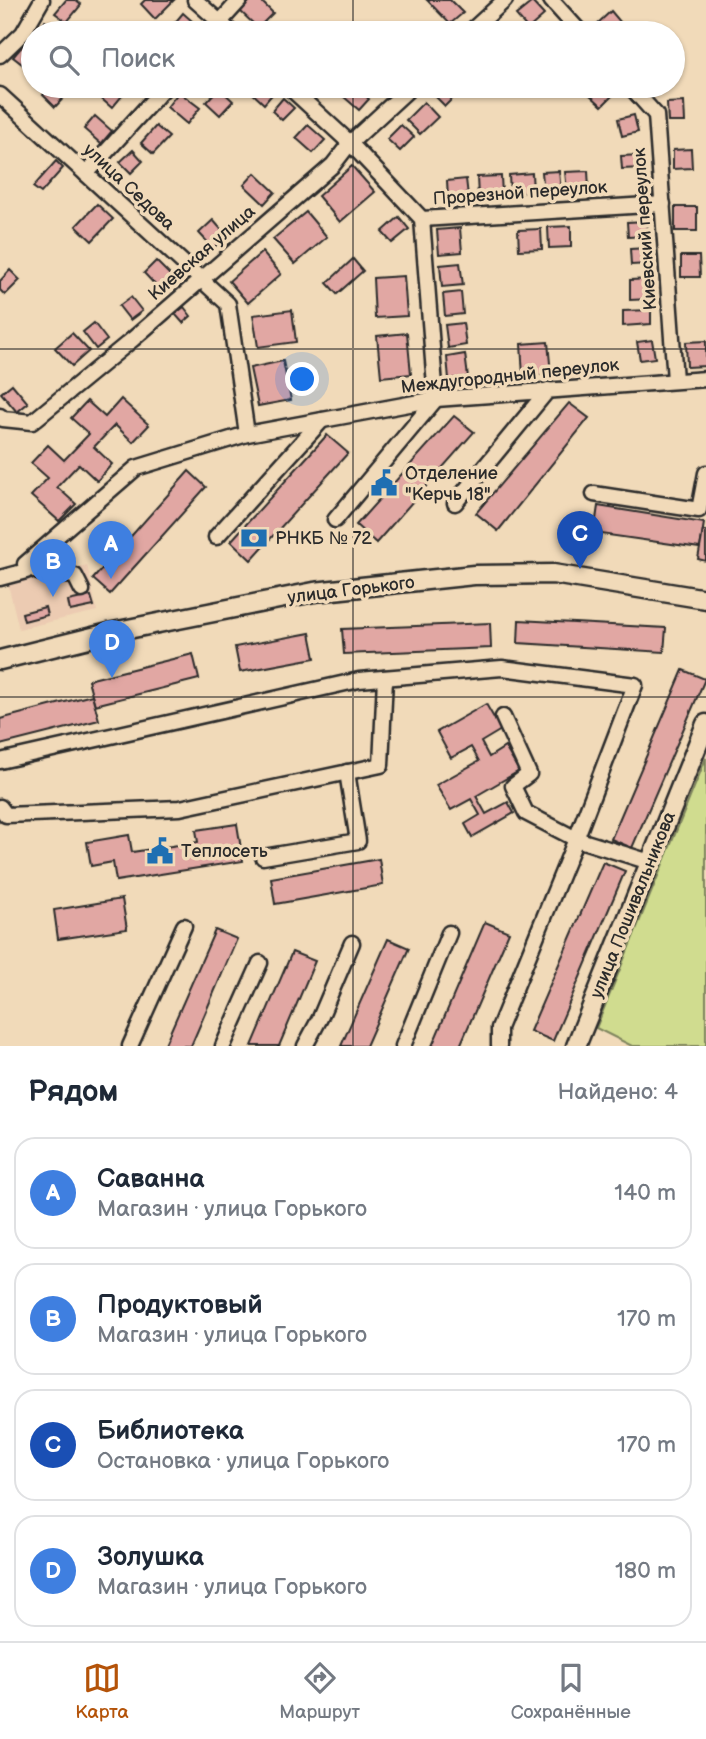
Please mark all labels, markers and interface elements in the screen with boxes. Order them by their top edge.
search box [21,21,685,98]
icon: search [45,41,83,79]
text: Поиск [101,44,175,75]
street label: улица Седова [79,139,179,235]
street label: Киевский переулок [629,147,661,311]
street label: Прорезной переулок [432,176,608,210]
street label: Киевская улица [144,201,260,305]
street label: Междугородный переулок [400,354,621,398]
your location [285,362,319,396]
place label: Отделение "Керчь 18" [405,463,498,505]
public building icon: Отделение "Керчь 18" [369,468,399,498]
pin: C [557,511,603,569]
pin: A [88,521,134,579]
bank icon: РНКБ № 72 [239,523,269,553]
place label: РНКБ № 72 [275,528,372,549]
pin: B [30,539,76,597]
street label: улица Горького [286,572,416,608]
pin: D [89,620,135,678]
street label: улица Пошивальникова [586,808,680,1001]
public building icon: Теплосеть [145,836,175,866]
place label: Теплосеть [181,841,268,862]
text: Рядом [28,1074,118,1110]
text: Найдено: 4 [558,1078,678,1106]
text: Саванна [97,1164,204,1195]
text: A [46,1179,60,1207]
text: 140 m [614,1179,676,1207]
text: Магазин · улица Горького [97,1195,367,1223]
text: Продуктовый [97,1290,262,1321]
text: B [45,1305,61,1333]
text: 170 m [617,1305,676,1333]
text: Магазин · улица Горького [97,1321,367,1349]
text: Библиотека [97,1416,244,1447]
text: C [45,1431,61,1459]
text: 170 m [617,1431,676,1459]
text: Остановка · улица Горького [97,1447,389,1475]
text: Золушка [97,1542,204,1573]
text: D [45,1557,61,1585]
text: 180 m [615,1557,676,1585]
text: Магазин · улица Горького [97,1573,367,1601]
tab: Карта [75,1659,129,1724]
tab: Маршрут [279,1659,360,1724]
tab: Сохранённые [511,1659,631,1724]

